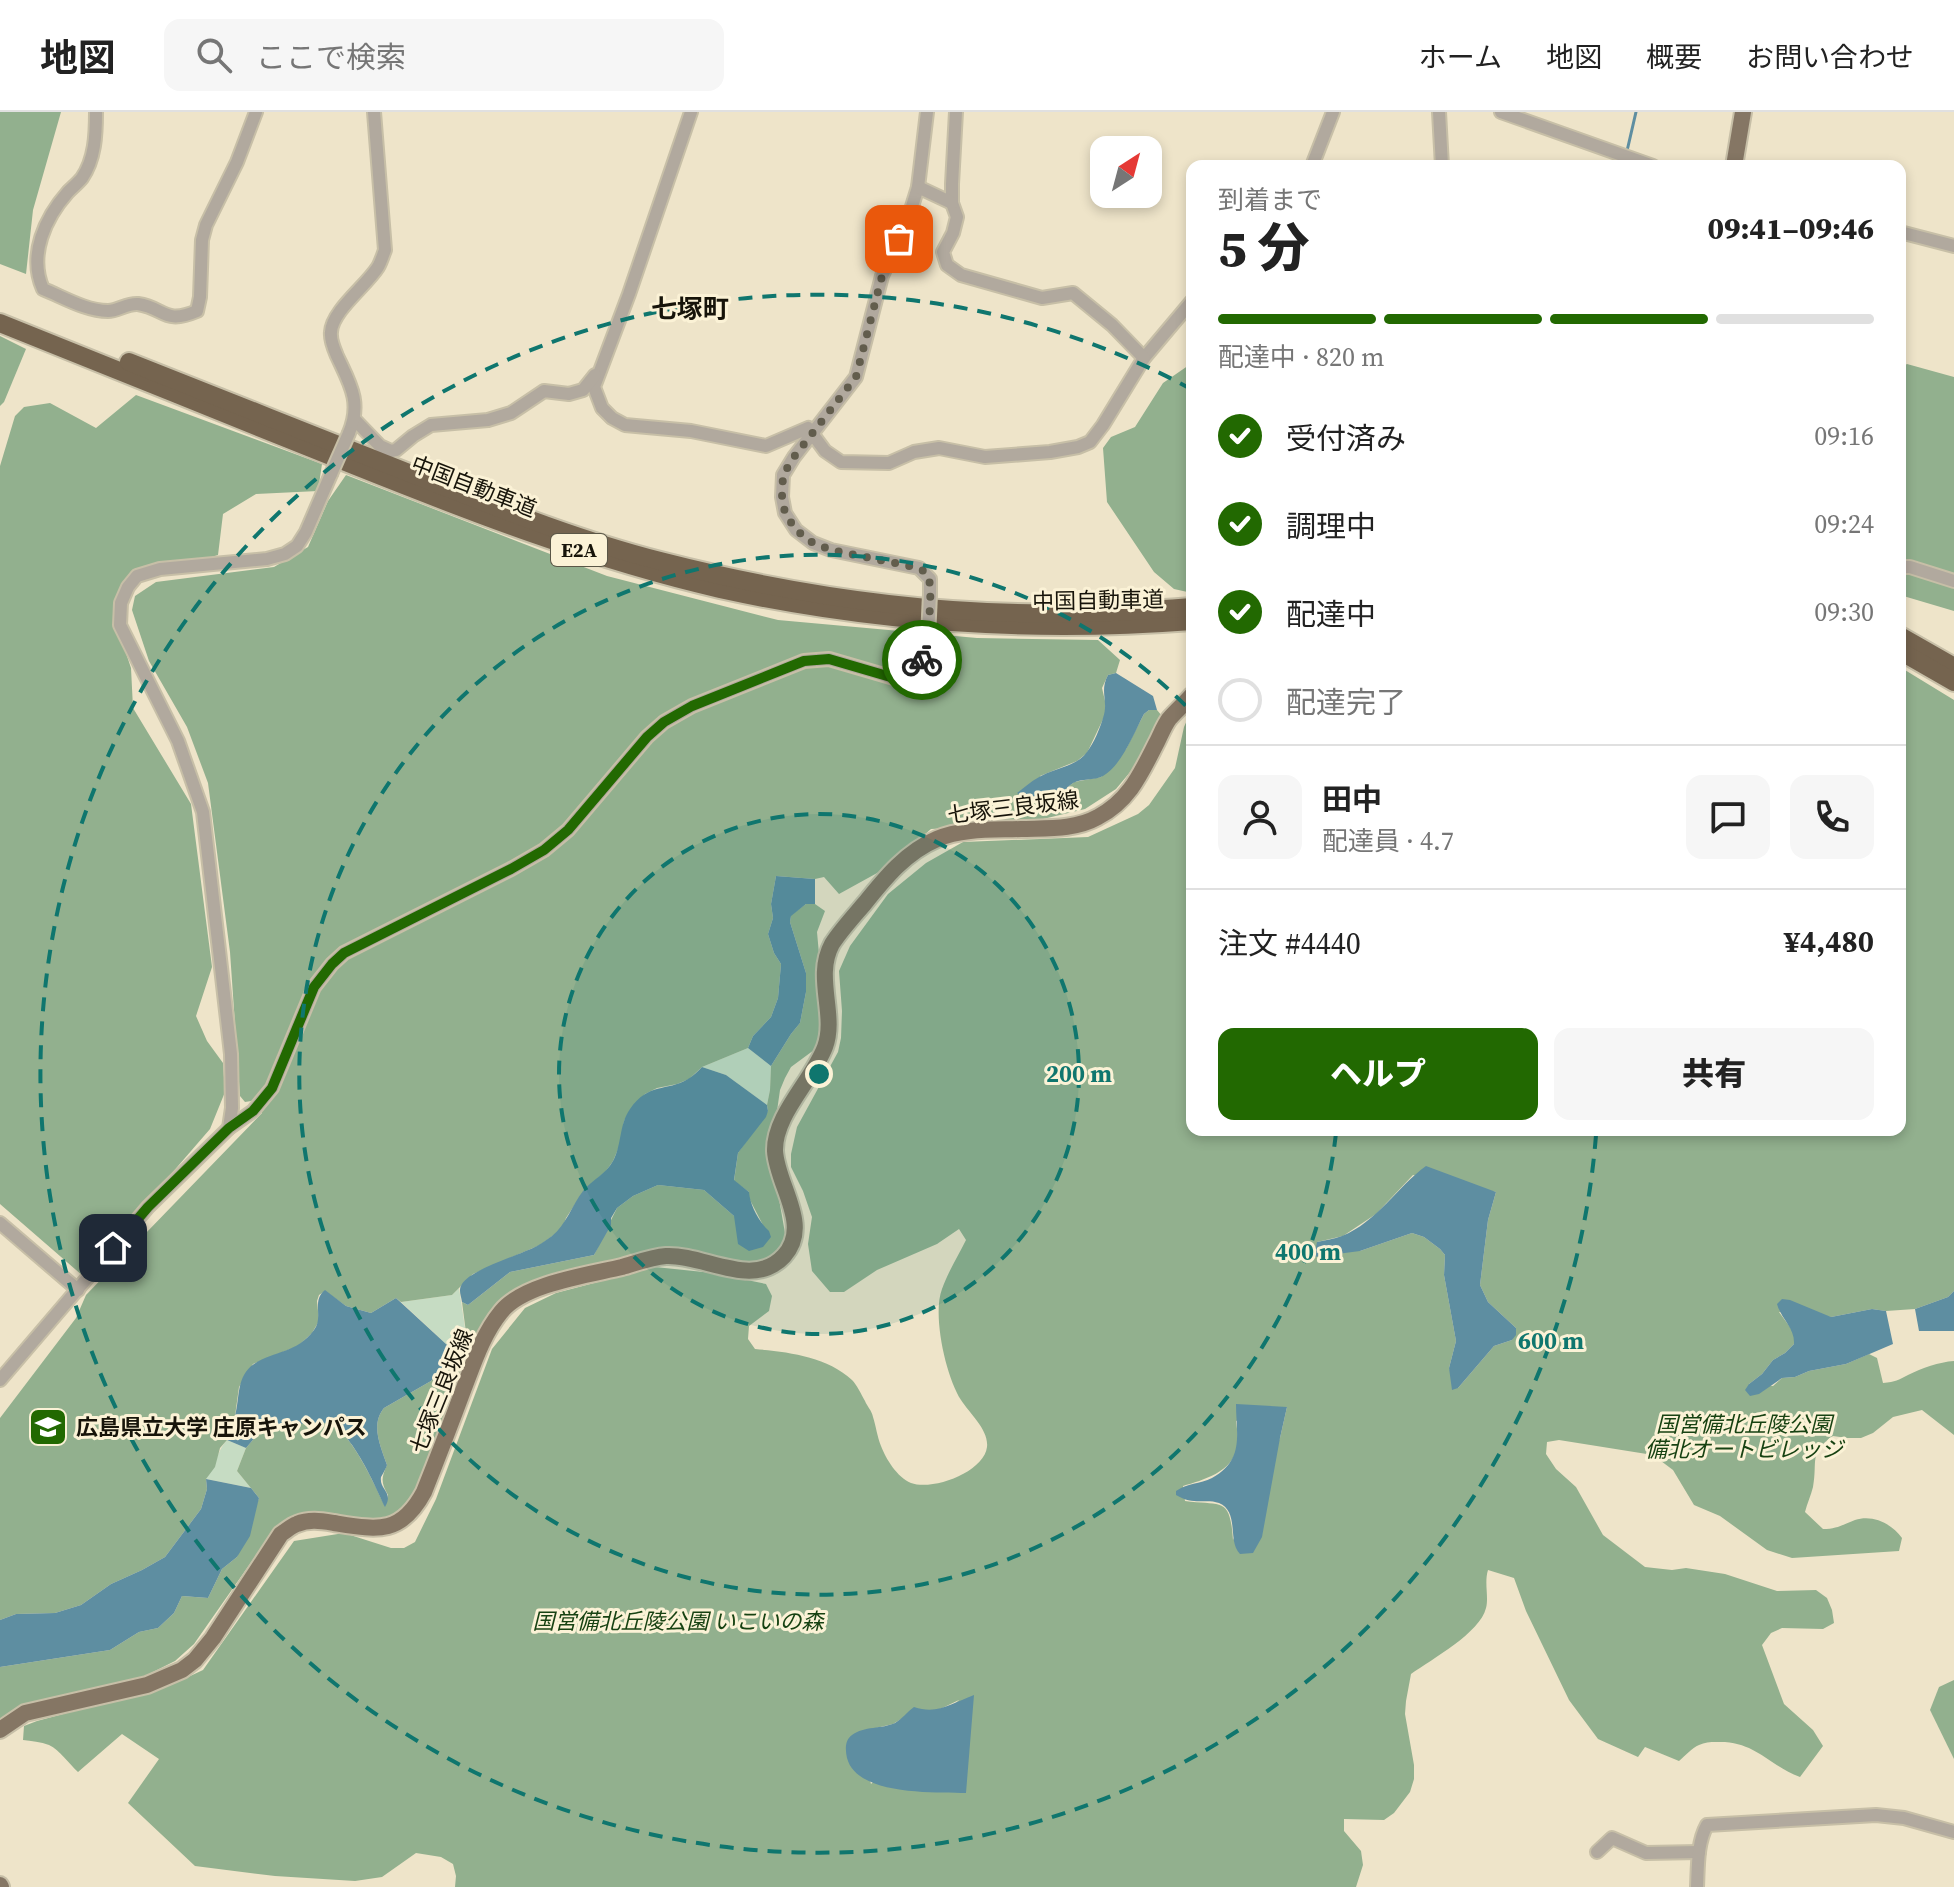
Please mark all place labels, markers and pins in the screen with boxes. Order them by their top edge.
pin [865,205,933,273]
centre of rings [805,1060,833,1088]
pin [79,1214,147,1282]
school or university icon: 広島県立大学 庄原キャンパス [27,1406,69,1448]
place label: 広島県立大学 庄原キャンパス [76,1412,367,1442]

